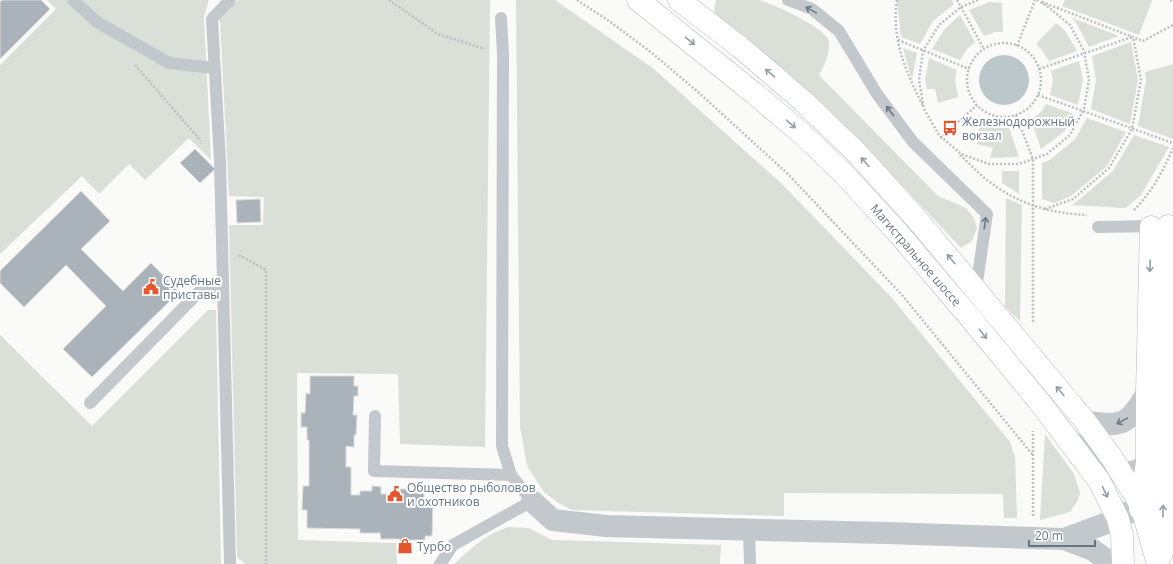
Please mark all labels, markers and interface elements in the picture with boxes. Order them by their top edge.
one-way arrow [805,6,817,13]
one-way arrow [685,37,696,46]
one-way arrow [765,69,776,78]
one-way arrow [885,105,894,116]
place label: Железнодорожный вокзал [962,113,1075,144]
bus stop icon: Железнодорожный вокзал [941,119,959,137]
one-way arrow [785,120,796,129]
one-way arrow [860,157,870,167]
street label: Магистральное шоссе [867,200,965,310]
one-way arrow [981,217,989,230]
one-way arrow [947,254,956,265]
one-way arrow [1146,259,1154,272]
place label: Судебные приставы [163,272,221,303]
public building icon: Судебные приставы [142,278,160,296]
one-way arrow [979,328,988,339]
one-way arrow [1056,385,1065,396]
one-way arrow [1116,417,1128,425]
place label: Общество рыболовов и охотников [407,479,536,510]
public building icon: Общество рыболовов и охотников [386,485,404,503]
one-way arrow [1102,486,1109,498]
one-way arrow [1159,505,1167,518]
scale bar [1029,522,1095,548]
text: 20 m [1035,527,1063,544]
shop icon: Турбо [396,537,414,555]
place label: Турбо [417,538,451,555]

